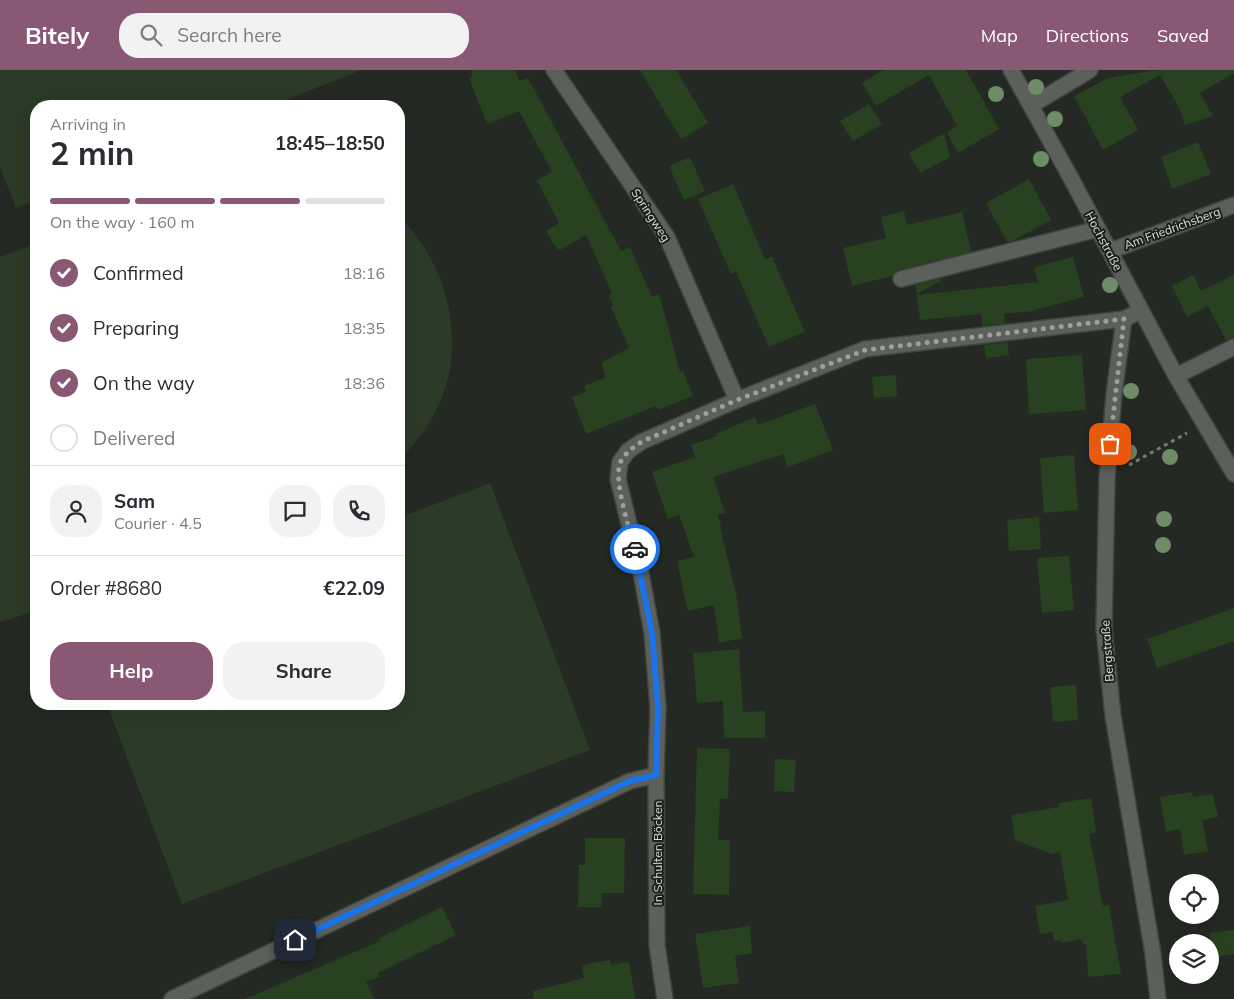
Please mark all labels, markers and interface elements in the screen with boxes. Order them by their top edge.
search box [119,13,469,58]
text: Bitely [25,20,89,50]
icon: search [137,21,165,49]
text: Search here [177,23,282,47]
text: Map [981,24,1018,47]
text: Directions [1046,24,1129,47]
text: Saved [1157,24,1209,47]
text: Arriving in [50,114,126,134]
text: 18:45–18:50 [275,131,385,155]
text: 2 min [50,133,134,173]
street label: Springweg [628,186,674,244]
street label: Am Friedrichsberg [1122,204,1222,252]
street label: Hochstraße [1082,209,1126,273]
text: On the way · 160 m [50,212,195,232]
icon: check [50,259,78,287]
text: Confirmed [93,261,184,285]
text: 18:16 [343,263,385,283]
icon: check [50,314,78,342]
text: Preparing [93,316,179,340]
text: 18:35 [343,318,385,338]
icon: check [50,369,78,397]
text: On the way [93,371,195,395]
text: 18:36 [343,373,385,393]
pin [1089,423,1131,465]
text: Delivered [93,426,175,450]
icon: bag [1096,430,1124,458]
button: person [50,485,102,537]
button: chat [269,485,321,537]
button: phone [333,485,385,537]
text: Sam [114,489,155,513]
text: Courier · 4.5 [114,513,202,533]
courier [610,524,660,574]
icon: car [621,535,649,563]
text: Order #8680 [50,576,162,600]
text: €22.09 [323,576,385,600]
street label: Bergstraße [1097,620,1117,682]
button: Help [50,642,213,700]
button: Share [223,642,385,700]
street label: In Schulten Böcken [650,801,665,905]
map controls [1169,874,1219,984]
button: locate [1169,874,1219,924]
pin [274,919,316,961]
icon: home [281,926,309,954]
button: layers [1169,934,1219,984]

